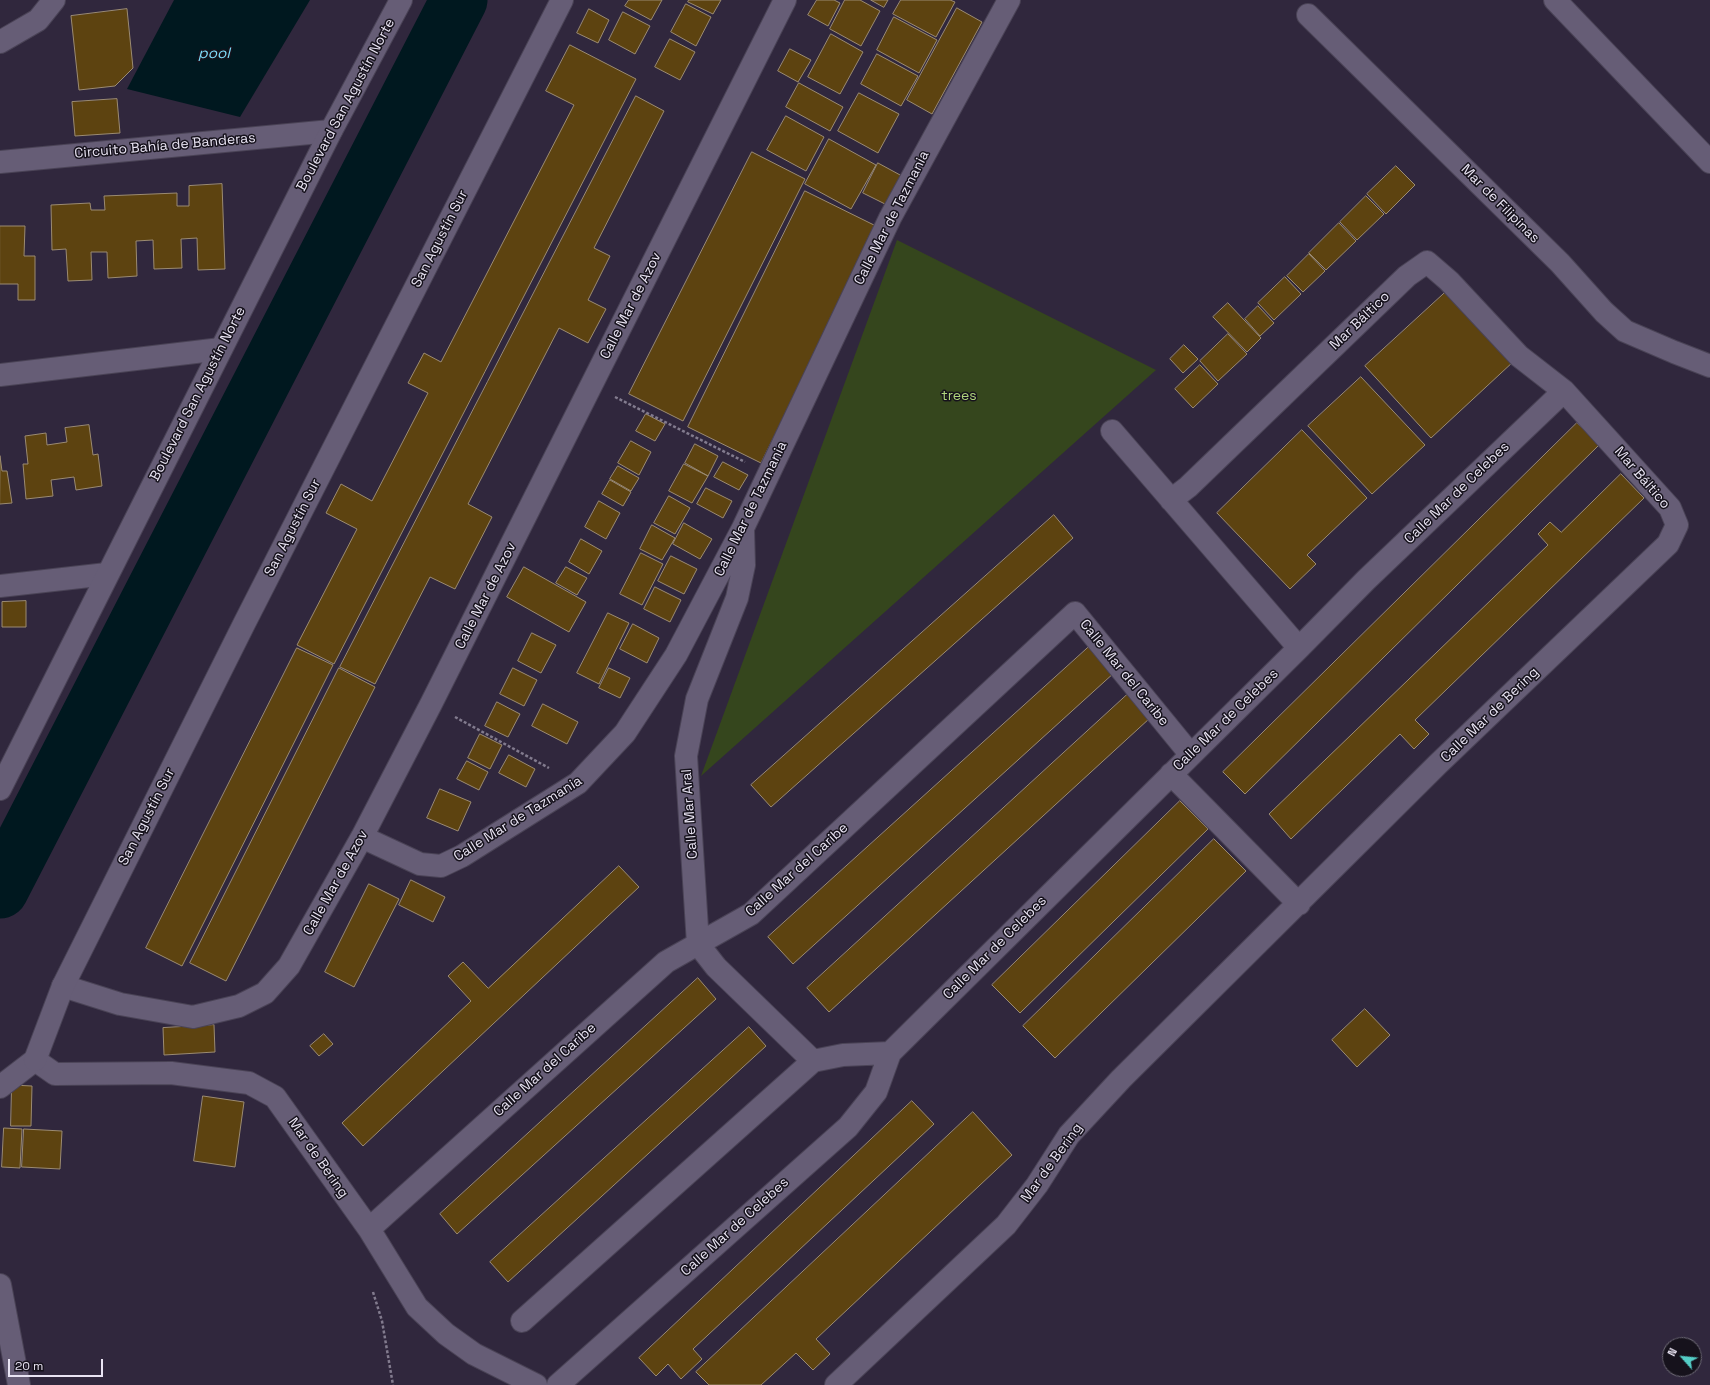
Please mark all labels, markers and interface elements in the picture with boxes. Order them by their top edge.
street label: Boulevard San Agustín Norte [293,16,399,194]
water label: pool [198,45,230,63]
street label: Circuito Bahía de Banderas [74,130,256,162]
street label: Calle Mar de Tazmania [851,148,933,288]
street label: Mar de Filipinas [1457,161,1543,247]
street label: San Agustín Sur [408,188,472,290]
street label: Calle Mar de Azov [597,250,665,362]
street label: Mar Báltico [1327,288,1393,354]
street label: Boulevard San Agustín Norte [147,304,249,484]
park label: trees [941,388,977,404]
street label: Calle Mar de Tazmania [711,439,791,579]
street label: Calle Mar de Celebes [1401,439,1513,547]
street label: Mar Báltico [1611,444,1673,512]
street label: San Agustín Sur [261,477,325,579]
street label: Calle Mar de Azov [452,540,520,652]
street label: Calle Mar del Caribe [1076,616,1172,730]
street label: Calle Mar de Bering [1438,664,1542,766]
street label: Calle Mar de Celebes [1170,666,1282,774]
street label: San Agustín Sur [115,766,179,868]
street label: Calle Mar Aral [678,768,702,860]
street label: Calle Mar de Tazmania [451,773,585,865]
street label: Calle Mar del Caribe [742,820,852,920]
street label: Calle Mar de Azov [300,828,372,938]
street label: Calle Mar de Celebes [940,893,1050,1003]
street label: Calle Mar del Caribe [490,1020,600,1120]
street label: Mar de Bering [284,1115,352,1201]
street label: Mar de Bering [1018,1120,1086,1206]
street label: Calle Mar de Celebes [678,1174,792,1280]
north arrow [1662,1337,1702,1377]
text: N [1664,1346,1680,1358]
scale bar [10,1351,105,1377]
text: 20 m [15,1358,43,1374]

